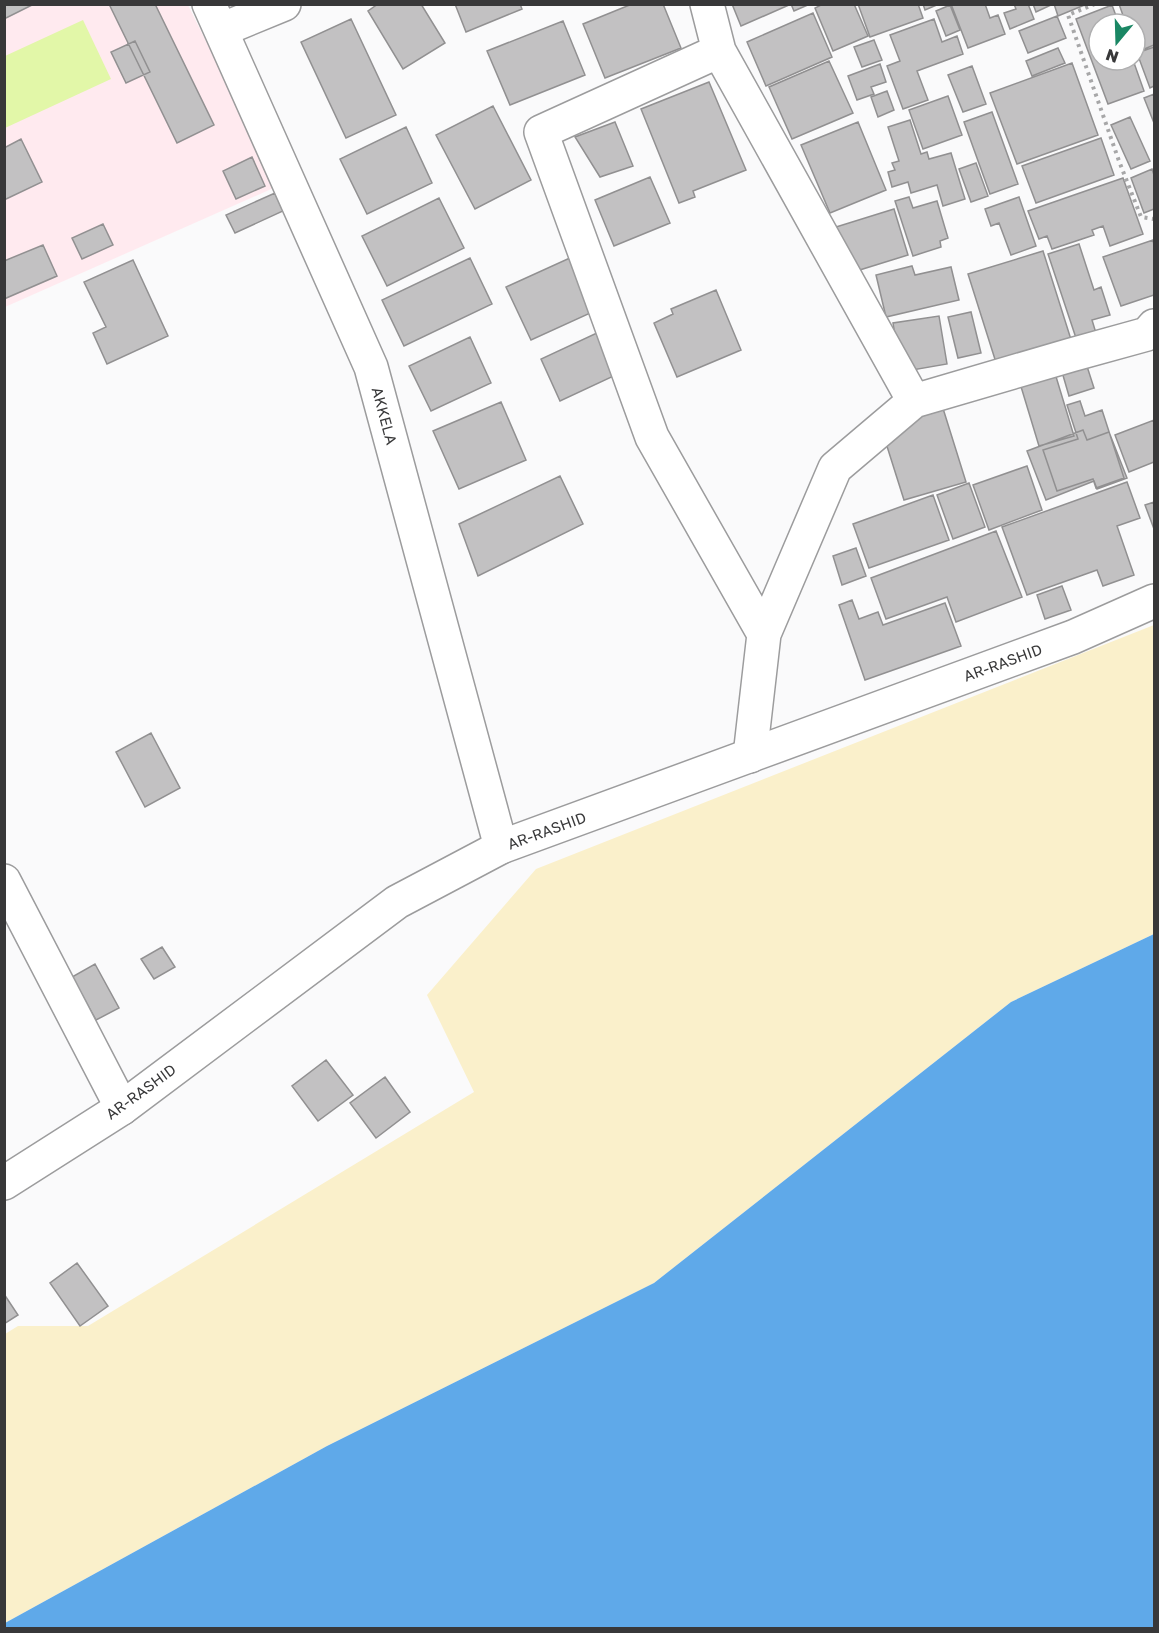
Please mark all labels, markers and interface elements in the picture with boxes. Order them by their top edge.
north arrow [1087,12,1147,72]
text: N [1103,45,1121,68]
street label: AKKELA [369,385,401,447]
street label: AR-RASHID [961,640,1044,685]
street label: AR-RASHID [505,808,588,853]
street label: AR-RASHID [102,1060,179,1123]

